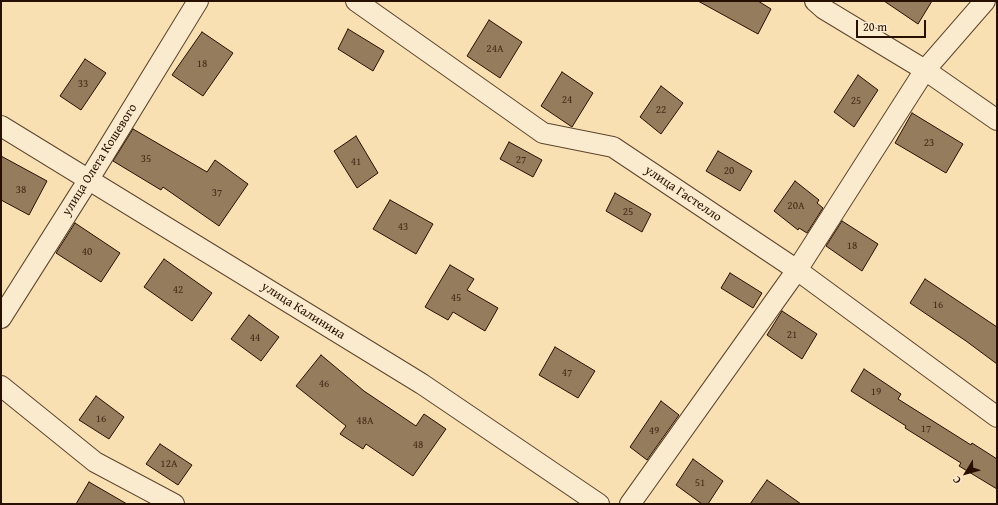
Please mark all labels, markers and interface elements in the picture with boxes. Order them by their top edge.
scale bar [858,12,928,38]
text: 20 m [863,18,887,35]
house number: 24А [486,42,504,56]
house number: 18 [197,57,207,71]
house number: 33 [78,77,88,91]
house number: 24 [562,93,572,107]
house number: 25 [851,94,861,108]
street label: улица Олега Кошевого [59,101,141,219]
house number: 22 [656,103,666,117]
house number: 23 [924,136,934,150]
house number: 35 [141,152,151,166]
house number: 27 [516,153,526,167]
house number: 41 [351,155,361,169]
street label: улица Гастелло [642,163,724,225]
house number: 20 [724,164,734,178]
house number: 38 [16,183,26,197]
house number: 37 [212,186,222,200]
house number: 20А [787,199,805,213]
house number: 25 [623,205,633,219]
house number: 43 [398,220,408,234]
house number: 18 [847,239,857,253]
house number: 40 [82,245,92,259]
street label: улица Калинина [258,279,348,343]
house number: 42 [173,283,183,297]
house number: 45 [451,291,461,305]
house number: 16 [933,298,943,312]
house number: 21 [787,328,797,342]
house number: 44 [250,331,260,345]
house number: 47 [562,366,572,380]
house number: 46 [319,377,329,391]
house number: 19 [871,385,881,399]
house number: 16 [96,412,106,426]
house number: 48А [356,414,374,428]
house number: 17 [921,422,931,436]
house number: 49 [649,424,659,438]
house number: 48 [413,438,423,452]
north arrow [946,453,986,493]
house number: 12А [160,457,178,471]
text: С [948,473,965,488]
house number: 51 [695,476,705,490]

